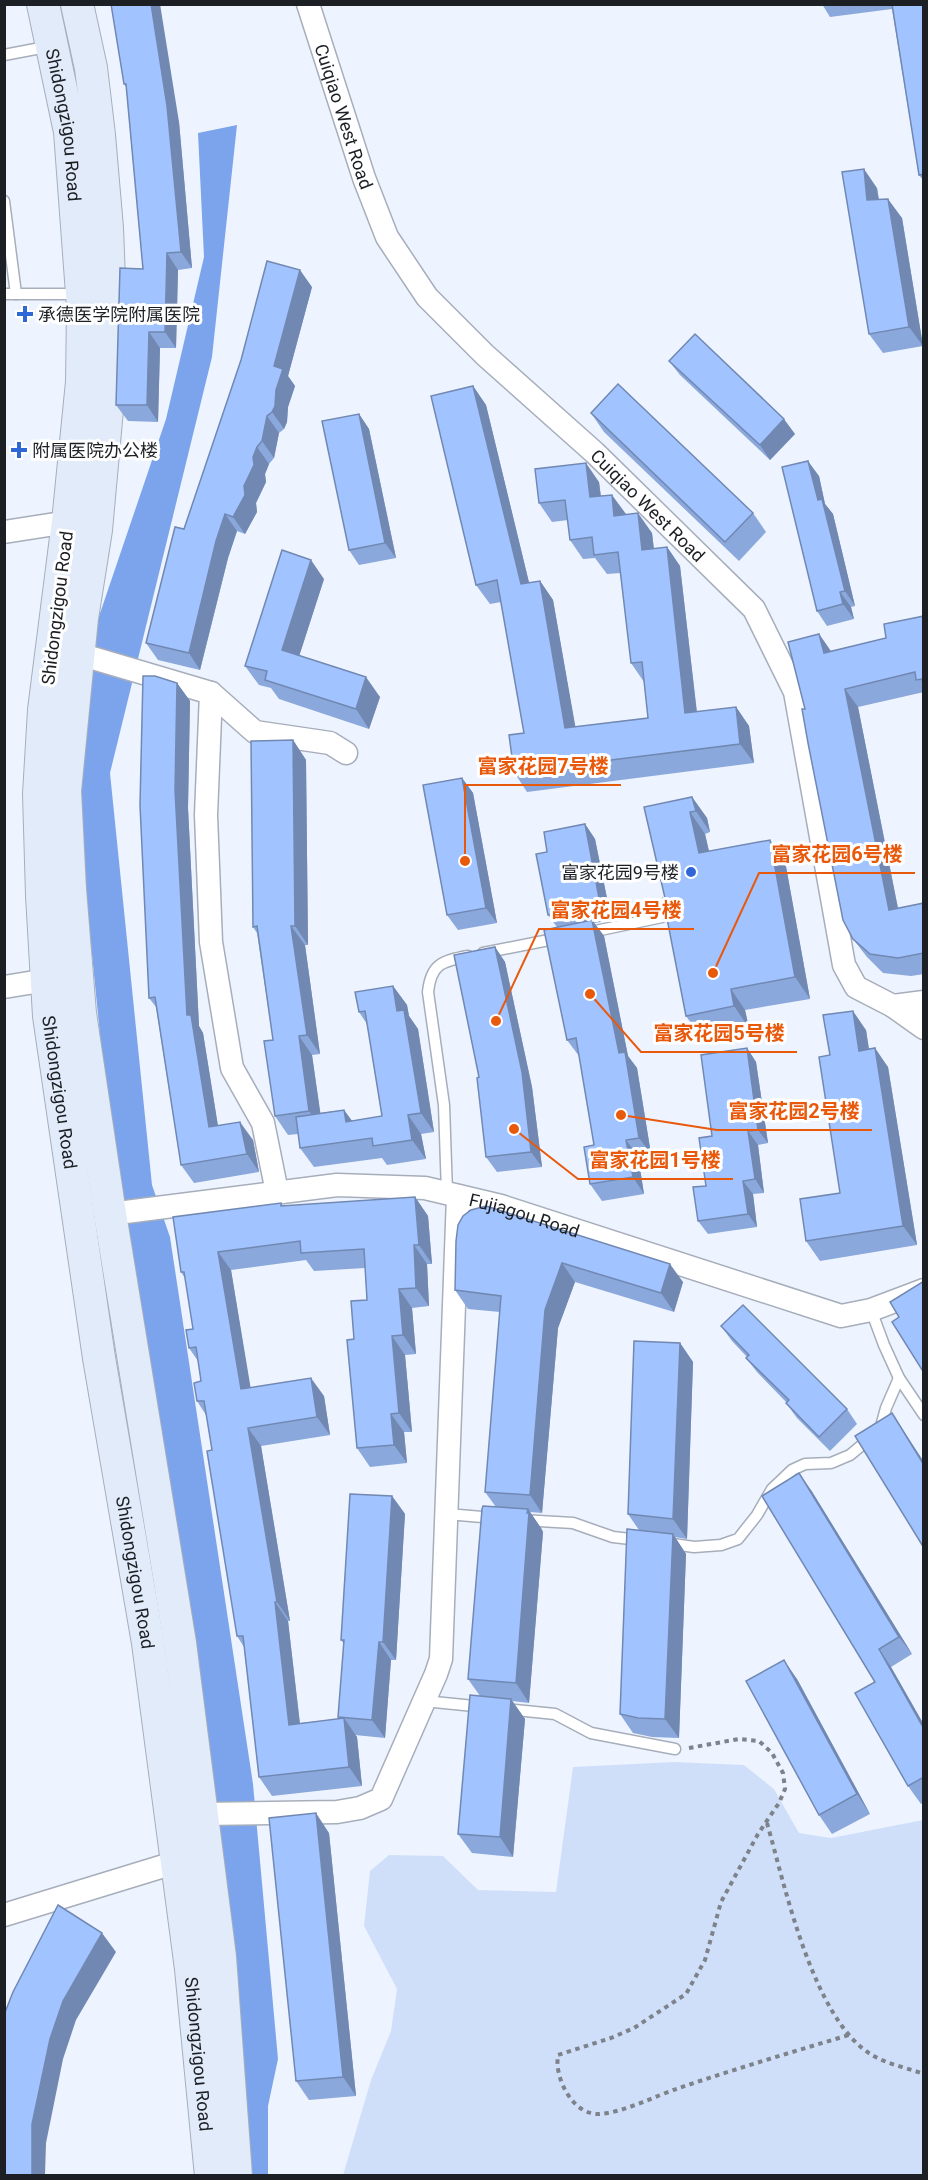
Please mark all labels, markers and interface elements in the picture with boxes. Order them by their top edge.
street label: Cuiqiao West Road [311,41,378,192]
street label: Shidongzigou Road [42,46,86,202]
place label: 承德医学院附属医院 [38,304,200,325]
marker: 承德医学院附属医院 [16,305,34,323]
place label: 附属医院办公楼 [32,440,158,461]
marker: 附属医院办公楼 [10,441,28,459]
street label: Cuiqiao West Road [587,445,710,566]
street label: Shidongzigou Road [37,530,77,686]
callout: 富家花园7号楼 [465,747,621,785]
text: 富家花园7号楼 [477,754,609,778]
callout: 富家花园6号楼 [759,835,915,873]
text: 富家花园6号楼 [771,842,903,866]
place label: 富家花园9号楼 [561,862,679,883]
marker: 富家花园9号楼 [684,865,698,879]
callout: 富家花园4号楼 [539,891,694,929]
text: 富家花园4号楼 [550,898,682,922]
street label: Shidongzigou Road [39,1014,82,1170]
callout: 富家花园5号楼 [641,1014,797,1052]
text: 富家花园5号楼 [653,1021,785,1045]
callout: 富家花园2号楼 [717,1092,872,1130]
text: 富家花园2号楼 [728,1099,860,1123]
callout: 富家花园1号楼 [578,1141,733,1179]
text: 富家花园1号楼 [589,1148,721,1172]
street label: Fujiagou Road [467,1188,582,1241]
street label: Shidongzigou Road [112,1494,159,1650]
street label: Shidongzigou Road [181,1976,217,2132]

